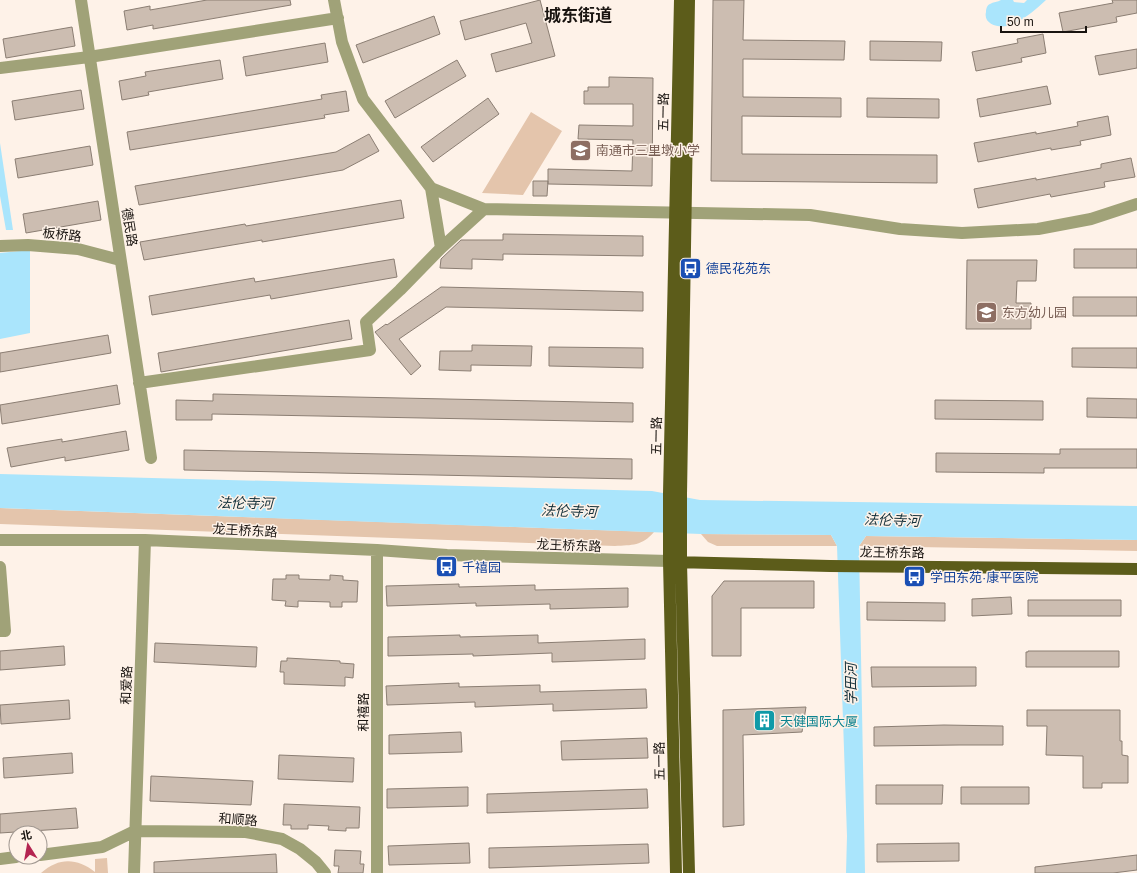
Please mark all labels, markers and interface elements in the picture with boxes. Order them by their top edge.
district label: 城东街道 [544,6,612,25]
scale bar [1001,8,1086,34]
text: 50 m [1007,15,1034,29]
street label: 五一路 [656,92,671,132]
school or university icon: 南通市三里墩小学 [568,137,594,163]
place label: 南通市三里墩小学 [596,143,700,158]
street label: 德民路 [119,207,140,248]
street label: 板桥路 [42,225,82,244]
bus stop icon: 德民花苑东 [678,255,704,281]
place label: 德民花苑东 [706,261,771,276]
school or university icon: 东方幼儿园 [974,299,1000,325]
place label: 东方幼儿园 [1002,305,1067,320]
street label: 五一路 [649,416,664,456]
water label: 法伦寺河 [217,495,276,512]
water label: 法伦寺河 [541,502,600,520]
water label: 法伦寺河 [864,511,923,529]
street label: 龙王桥东路 [212,521,278,540]
street label: 龙王桥东路 [536,537,602,554]
street label: 龙王桥东路 [859,544,925,561]
bus stop icon: 千禧园 [434,554,460,580]
place label: 千禧园 [462,560,501,575]
bus stop icon: 学田东苑·康平医院 [902,564,928,590]
place label: 学田东苑·康平医院 [930,570,1038,585]
water label: 学田河 [843,660,859,705]
street label: 和爱路 [118,665,135,705]
street label: 和禧路 [356,692,371,732]
building icon: 天健国际大厦 [751,708,777,734]
place label: 天健国际大厦 [780,714,858,729]
street label: 五一路 [652,741,667,781]
street label: 和顺路 [218,811,258,828]
north arrow [8,825,48,865]
text: 北 [20,828,33,842]

